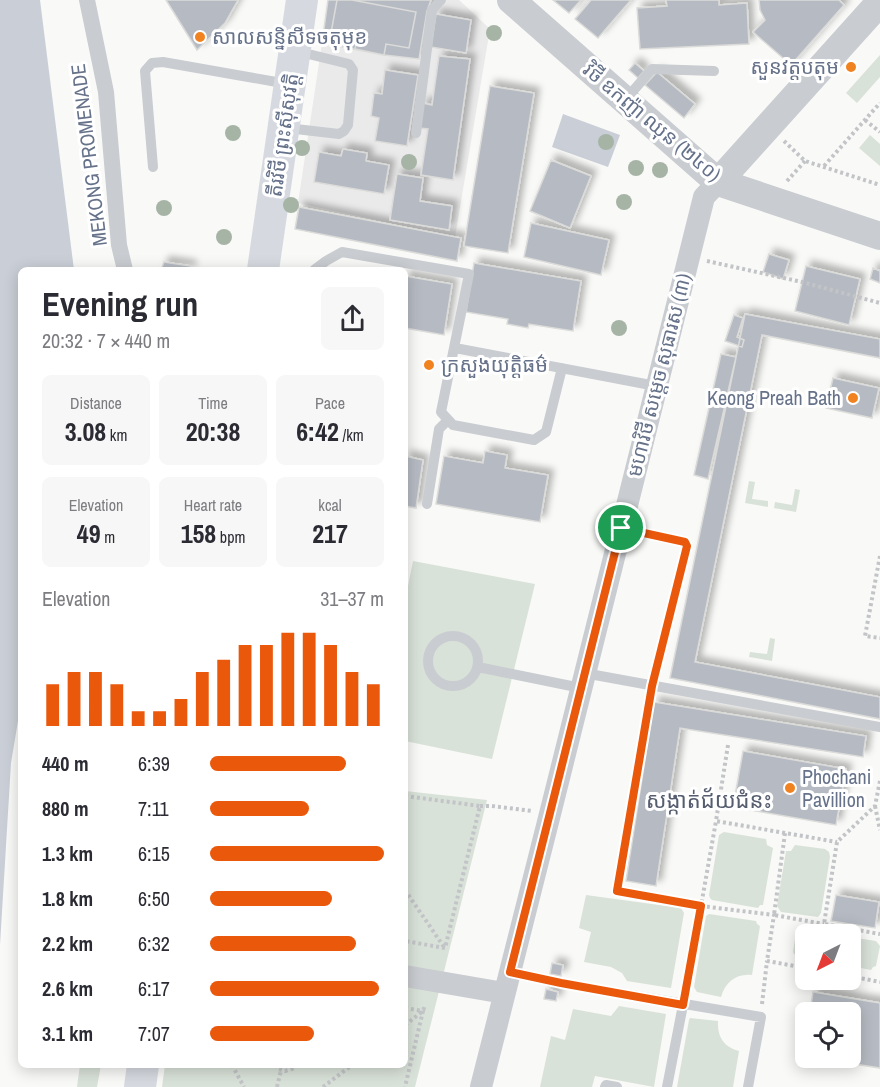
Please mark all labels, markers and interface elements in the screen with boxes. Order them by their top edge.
place label: សាលសន្និសីទចតុមុខ [212,23,367,51]
marker: សាលសន្និសីទចតុមុខ [193,30,207,44]
place label: សួនវត្តបតុម [750,53,839,81]
street label: វិថី ឧកញ៉ា ឈុន (២៤០) [577,56,727,188]
marker: សួនវត្តបតុម [844,60,858,74]
street label: MEKONG PROMENADE [64,63,113,248]
street label: តីរវិថី ព្រះស៊ីសុវត្តិ [260,71,305,199]
street label: មហាវិថី សម្តេច សុធារស (៣) [620,270,697,480]
text: Evening run [42,282,198,326]
button: share [321,287,384,350]
text: 20:32 · 7 × 440 m [42,327,170,354]
place label: ក្រសួងយុត្ដិធម៌ [441,351,548,379]
marker: ក្រសួងយុត្ដិធម៌ [422,358,436,372]
place label: Keong Preah Bath [707,384,841,411]
marker: Keong Preah Bath [846,391,860,405]
text: Distance [70,392,122,414]
text: Time [198,392,228,414]
text: Pace [315,392,345,414]
text: 3.08 [65,414,106,449]
text: 20:38 [186,414,240,449]
text: 6:42 [296,414,339,449]
text: km [106,424,127,446]
text: /km [339,424,364,446]
text: Elevation [69,494,123,516]
text: Heart rate [184,494,242,516]
text: kcal [318,494,342,516]
pin [595,502,646,553]
icon: arrive [604,511,637,544]
text: 49 [77,516,101,551]
text: 158 [181,516,216,551]
text: 217 [312,516,348,551]
text: m [101,526,115,548]
text: bpm [216,526,245,548]
text: Elevation [42,585,110,612]
text: 31–37 m [320,585,384,612]
text: 440 m [42,750,89,777]
text: 6:39 [138,750,170,777]
place label: Phochani Pavillion [802,763,871,813]
marker: Phochani Pavillion [783,781,797,795]
district label: សង្កាត់ជ័យជំនះ [646,785,772,815]
text: 880 m [42,795,89,822]
text: 7:11 [138,795,169,822]
text: 1.3 km [42,840,93,867]
text: 6:15 [138,840,170,867]
text: 1.8 km [42,885,93,912]
text: 6:50 [138,885,170,912]
north arrow [795,924,861,990]
map controls [795,924,861,1068]
text: 2.2 km [42,930,93,957]
text: 6:32 [138,930,170,957]
text: 2.6 km [42,975,93,1002]
text: 6:17 [138,975,170,1002]
button: locate [795,1002,861,1068]
text: 3.1 km [42,1020,93,1047]
text: 7:07 [138,1020,170,1047]

